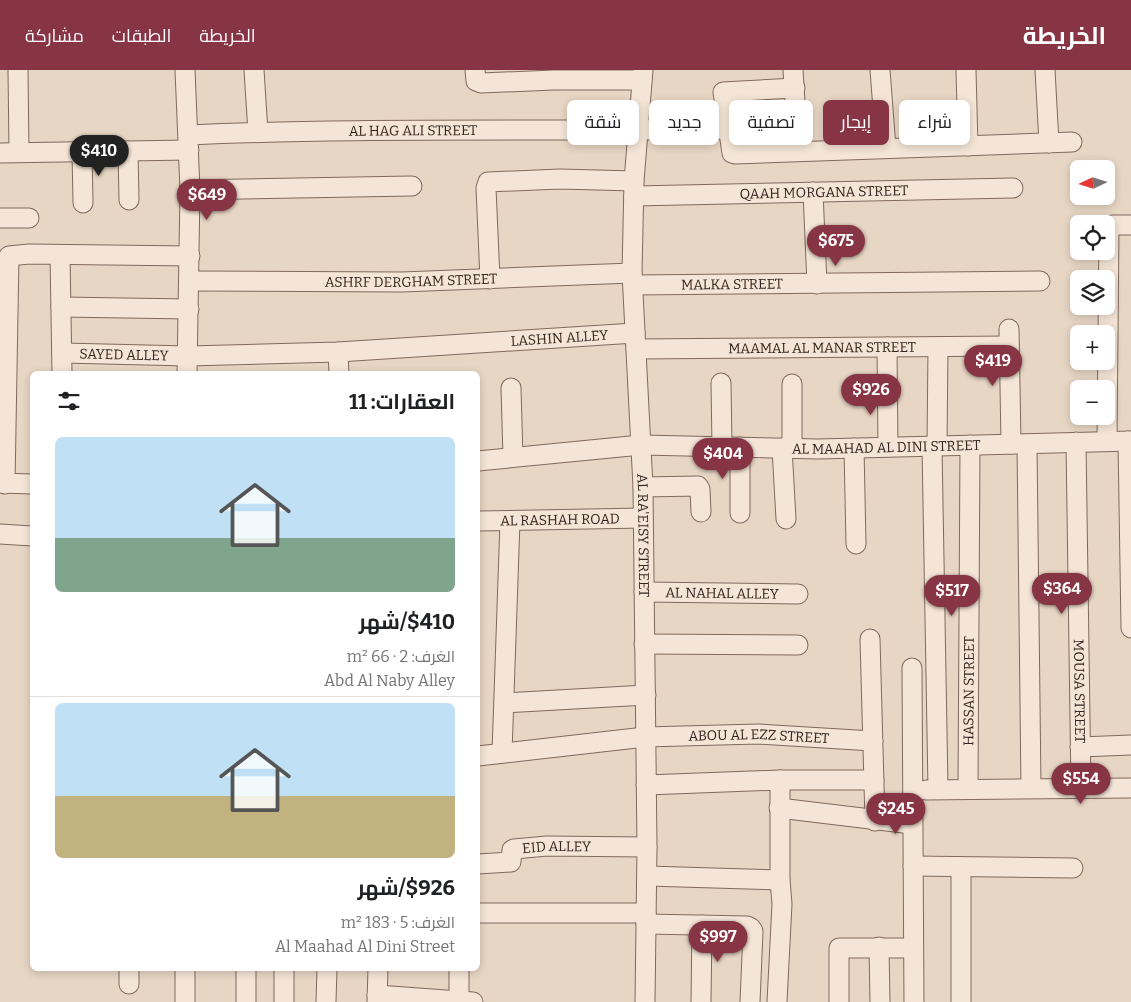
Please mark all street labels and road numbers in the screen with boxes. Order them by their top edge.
street label: AL HAG ALI STREET [349,122,477,139]
street label: QAAH MORGANA STREET [739,182,909,202]
street label: ASHRF DERGHAM STREET [325,270,498,291]
street label: MALKA STREET [681,275,783,293]
street label: LASHIN ALLEY [510,326,609,349]
street label: MAAMAL AL MANAR STREET [728,338,916,357]
street label: SAYED ALLEY [79,345,169,364]
street label: AL MAAHAD AL DINI STREET [792,436,981,458]
street label: AL RA'EISY STREET [634,473,653,597]
street label: AL RASHAH ROAD [500,510,620,529]
street label: AL NAHAL ALLEY [665,584,779,602]
street label: HASSAN STREET [960,636,977,746]
street label: MOUSA STREET [1070,639,1089,743]
street label: ABOU AL EZZ STREET [688,725,830,747]
street label: EID ALLEY [521,837,591,857]

